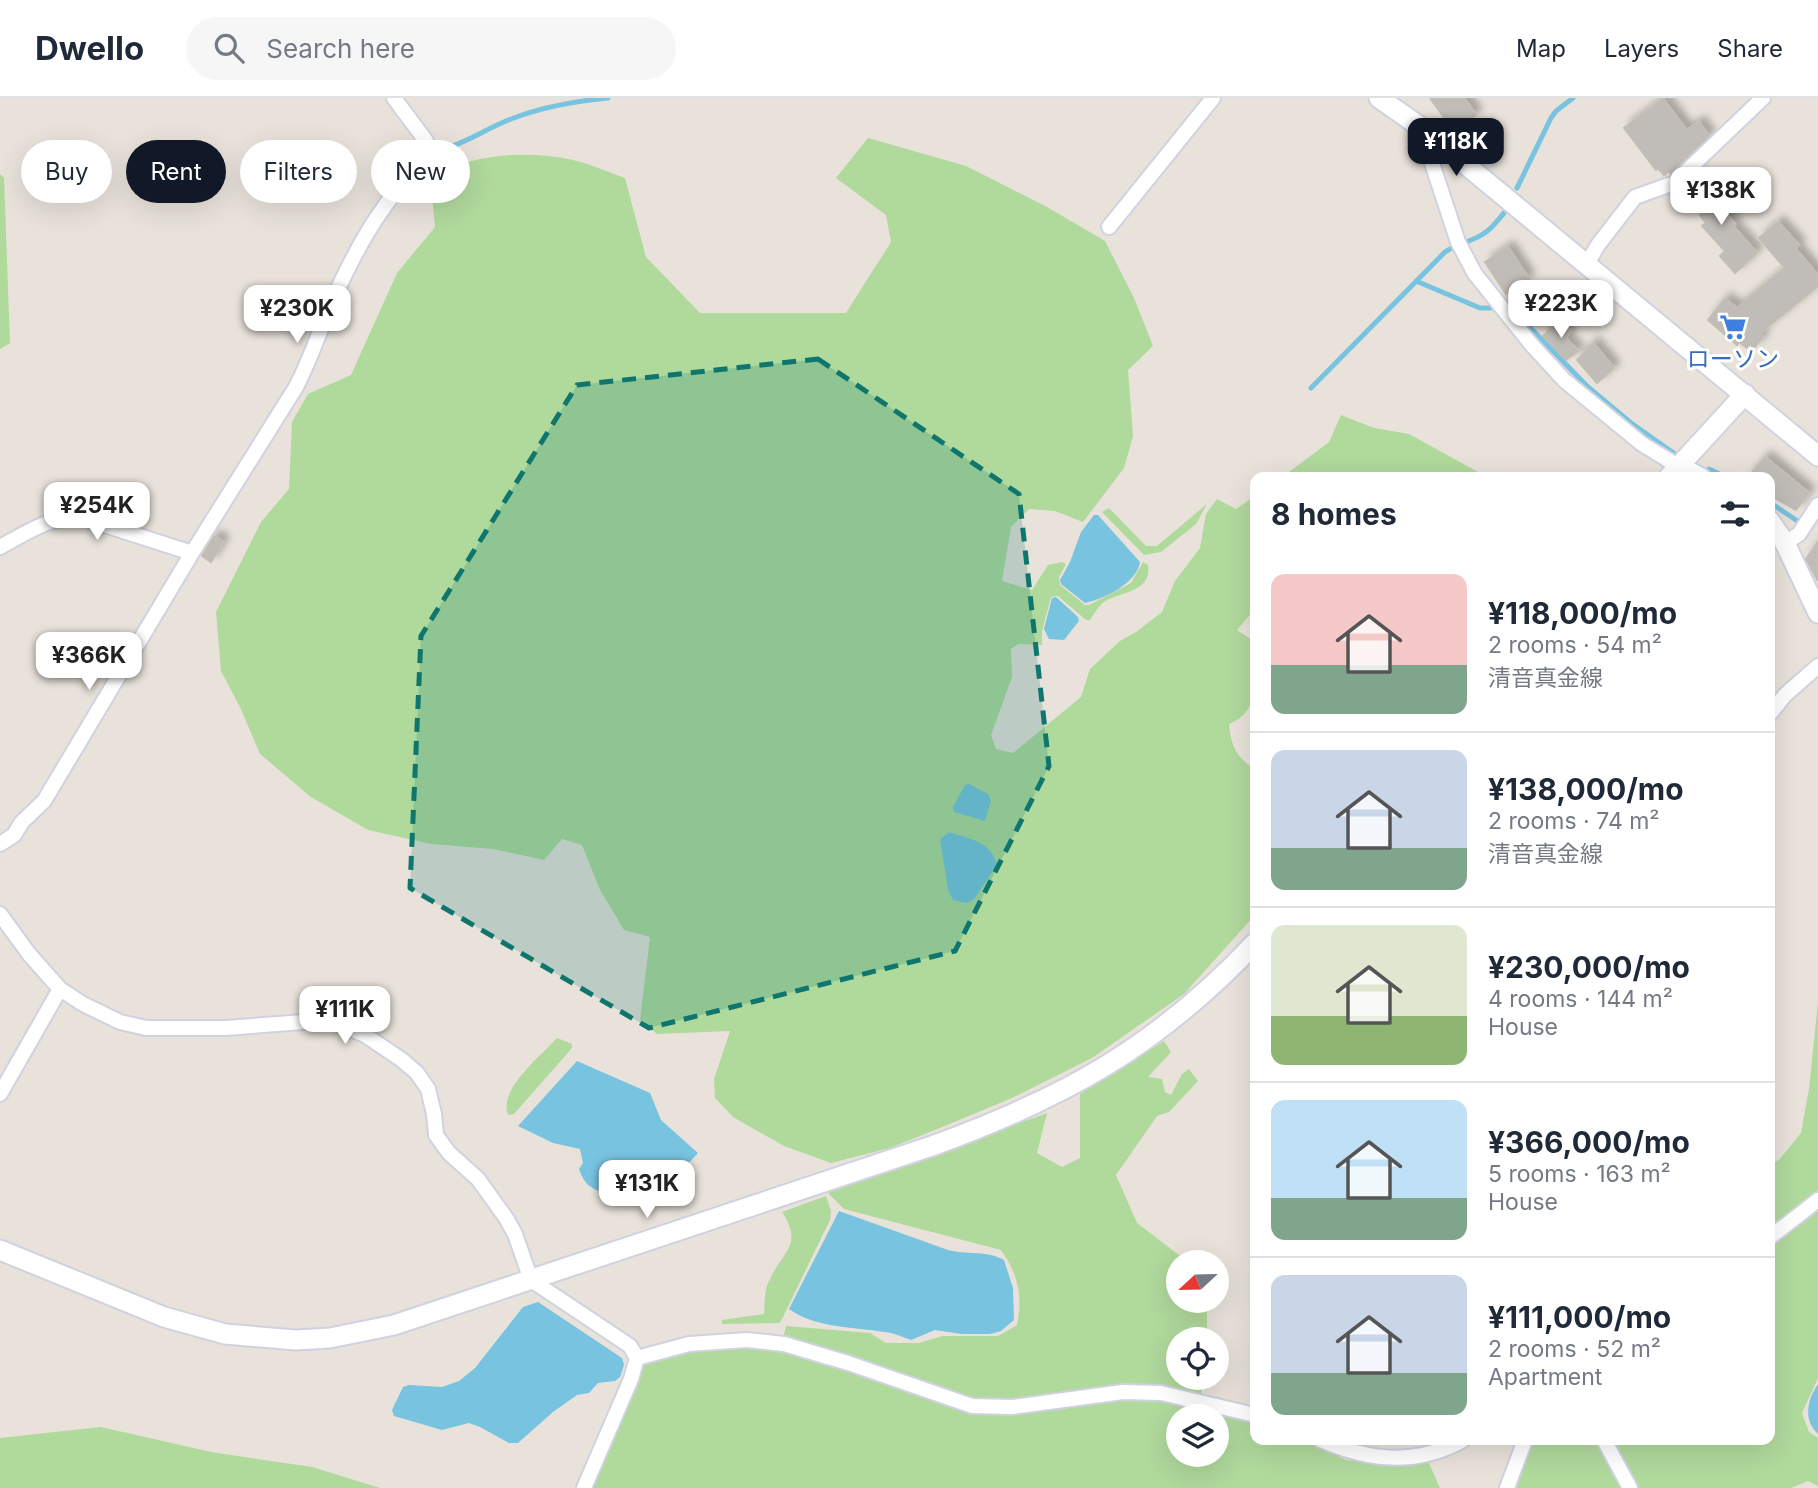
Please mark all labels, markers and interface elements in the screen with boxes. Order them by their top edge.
search box [186,17,676,80]
text: Dwello [35,28,144,68]
icon: search [210,29,248,67]
text: Search here [266,33,415,64]
text: Map [1516,34,1566,63]
text: Layers [1604,34,1679,63]
text: Share [1717,34,1783,63]
pin: ¥118K [1407,118,1505,178]
text: ¥118K [1424,127,1488,155]
chip: Buy [21,140,112,203]
chip: Rent [126,140,226,203]
chip: Filters [240,140,357,203]
chip: New [371,140,470,203]
pin: ¥138K [1672,167,1770,227]
text: ¥138K [1686,176,1756,204]
pin: ¥223K [1512,280,1610,340]
pin: ¥230K [248,286,346,345]
text: ¥223K [1524,289,1598,317]
text: ¥230K [260,294,334,322]
supermarket icon: ローソン [1718,312,1748,342]
place label: ローソン [1687,345,1779,373]
pin: ¥254K [48,482,146,542]
text: ¥254K [60,491,134,519]
icon: filters [1716,495,1754,533]
text: 8 homes [1271,496,1397,532]
text: ¥118,000/mo [1488,595,1677,631]
icon: home [1327,602,1411,686]
text: 2 rooms · 54 m² [1488,631,1662,659]
pin: ¥366K [40,632,138,692]
text: ¥366K [52,641,126,669]
text: 清音真金線 [1488,664,1603,692]
text: ¥138,000/mo [1488,771,1684,807]
icon: home [1327,778,1411,862]
text: 2 rooms · 74 m² [1488,807,1660,835]
text: 清音真金線 [1488,840,1603,868]
text: ¥230,000/mo [1488,949,1690,985]
icon: home [1327,953,1411,1037]
text: 4 rooms · 144 m² [1488,985,1673,1013]
pin: ¥111K [296,986,394,1046]
text: ¥111K [315,995,375,1023]
text: House [1488,1013,1558,1041]
text: ¥366,000/mo [1488,1124,1690,1160]
icon: home [1327,1128,1411,1212]
pin: ¥131K [598,1160,696,1220]
text: 5 rooms · 163 m² [1488,1160,1671,1188]
text: ¥131K [615,1169,679,1197]
text: House [1488,1188,1558,1216]
north arrow [1166,1250,1228,1312]
map controls [1166,1250,1229,1467]
text: ¥111,000/mo [1488,1299,1671,1335]
icon: home [1327,1303,1411,1387]
button: locate [1166,1327,1229,1390]
text: 2 rooms · 52 m² [1488,1335,1661,1363]
text: Apartment [1488,1363,1602,1391]
button: layers [1166,1404,1229,1467]

